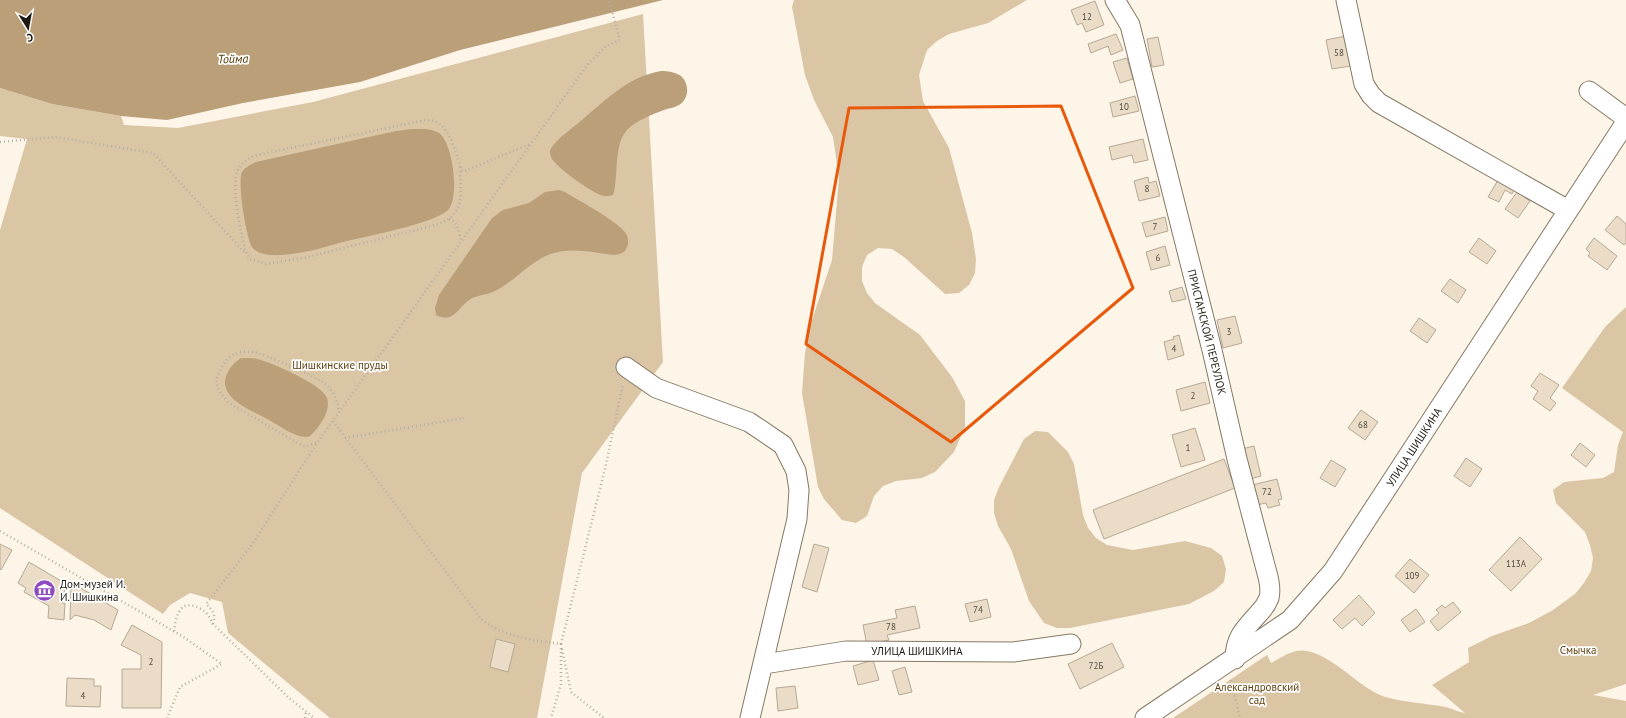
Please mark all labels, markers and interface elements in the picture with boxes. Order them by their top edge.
north arrow [8,8,48,48]
house number: 12 [1082,11,1092,22]
text: С [26,30,34,45]
house number: 58 [1334,47,1344,58]
water label: Тойма [218,51,248,66]
house number: 10 [1119,101,1129,112]
house number: 8 [1145,183,1150,194]
house number: 7 [1153,221,1158,232]
house number: 6 [1156,252,1161,263]
street label: ПРИСТАНСКОЙ ПЕРЕУЛОК [1185,268,1229,397]
house number: 3 [1227,326,1232,337]
house number: 4 [1172,343,1177,354]
park label: Шишкинские пруды [292,358,388,372]
house number: 2 [1191,390,1196,401]
street label: УЛИЦА ШИШКИНА [1383,404,1445,489]
house number: 68 [1358,419,1368,430]
house number: 1 [1186,442,1191,453]
house number: 72 [1262,486,1272,497]
house number: 113А [1506,558,1527,569]
house number: 109 [1405,570,1419,581]
museum icon: Дом-музей И. И. Шишкина [32,577,58,603]
place label: Дом-музей И. И. Шишкина [60,577,126,604]
house number: 74 [973,604,983,615]
house number: 78 [886,621,896,632]
park label: Смычка [1560,643,1596,657]
street label: УЛИЦА ШИШКИНА [871,644,963,658]
house number: 2 [149,656,154,667]
house number: 72Б [1089,660,1103,671]
park label: Александровский сад [1215,680,1299,707]
house number: 4 [81,690,86,701]

